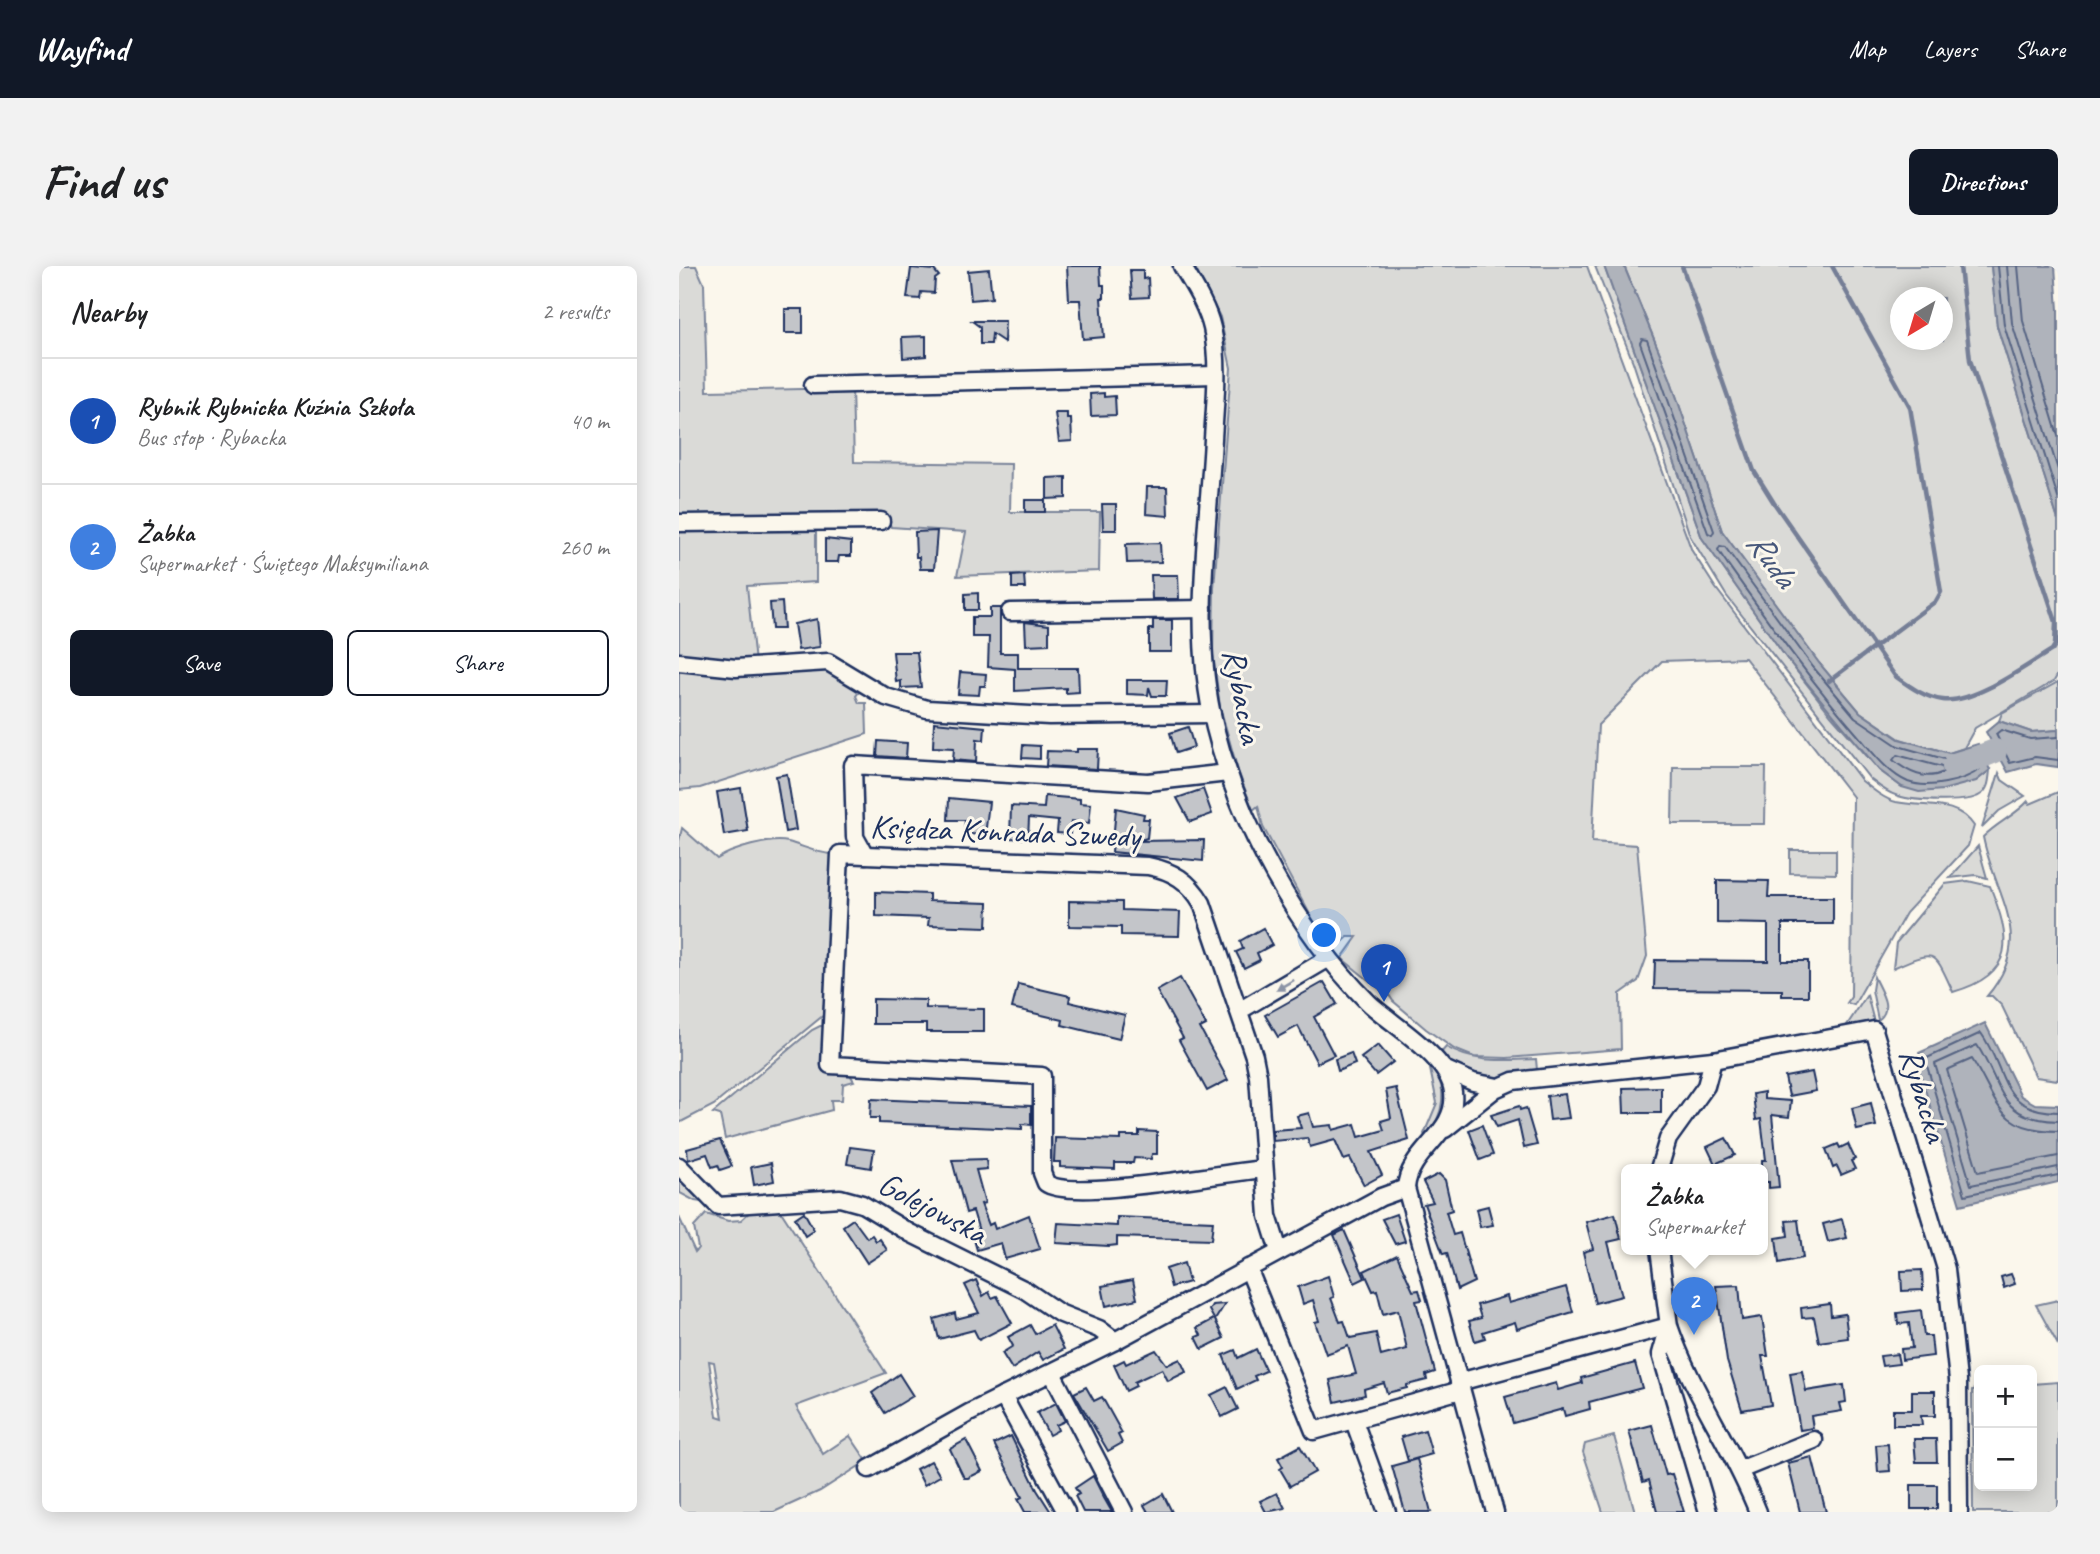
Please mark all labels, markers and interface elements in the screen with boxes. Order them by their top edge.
text: Wayfind [35,28,128,70]
text: Map [1849,34,1886,64]
text: Layers [1924,34,1977,64]
text: Share [2015,34,2065,64]
button: Directions [1909,149,2058,215]
text: Find us [42,151,164,213]
north arrow [1890,287,1953,350]
text: Nearby [70,293,146,331]
text: 2 results [542,297,609,326]
text: Rybnik Rybnicka Kuźnia Szkoła [137,390,413,423]
text: 1 [88,407,98,436]
text: 40 m [570,407,609,436]
text: Bus stop · Rybacka [137,423,285,452]
text: Żabka [137,516,194,549]
water label: Ruda [1737,522,1809,598]
text: 2 [88,533,98,562]
text: 260 m [560,533,609,562]
text: Supermarket · Świętego Maksymiliana [137,549,427,578]
button: Save [70,630,333,696]
button: Share [347,630,609,696]
street label: Rybacka [1213,645,1273,749]
street label: Księdza Konrada Szwedy [869,805,1143,857]
your location [1307,918,1341,952]
pin: 1 [1361,944,1407,1002]
one-way arrow [1275,979,1294,992]
street label: Rybacka [1890,1043,1959,1149]
street label: Golejowska [871,1162,997,1255]
popup [1621,1164,1768,1255]
text: Żabka [1646,1179,1703,1212]
text: Supermarket [1646,1212,1743,1241]
pin: 2 [1671,1277,1717,1335]
map controls [1974,1365,2037,1491]
button: + [1974,1365,2037,1428]
button: − [1974,1428,2037,1491]

